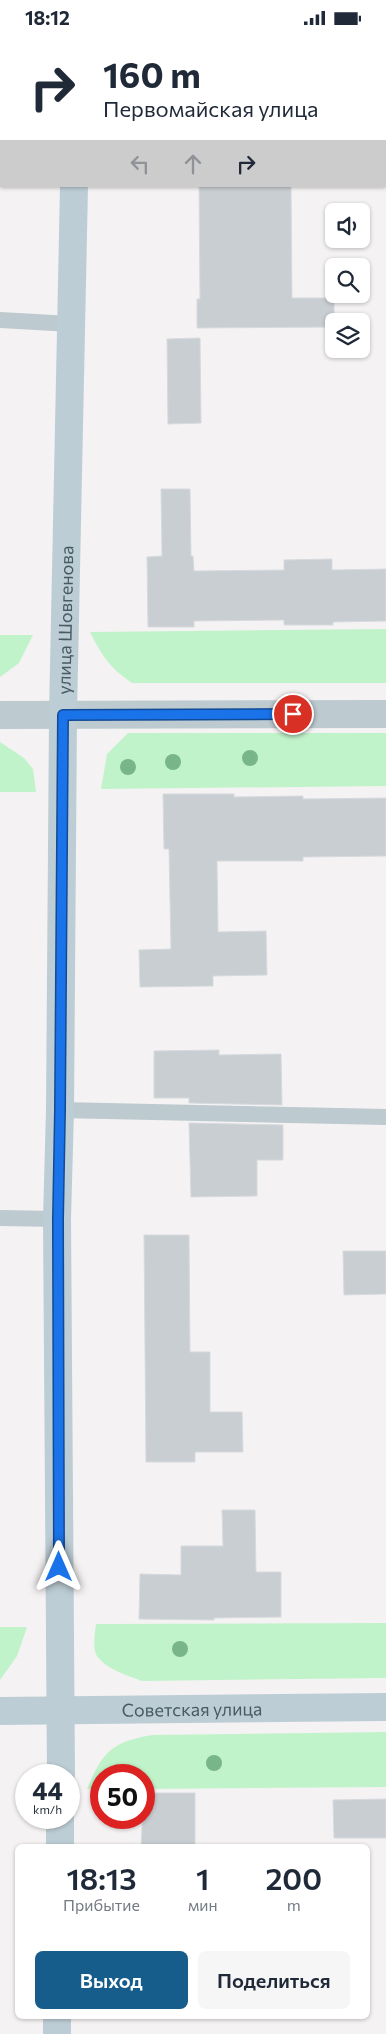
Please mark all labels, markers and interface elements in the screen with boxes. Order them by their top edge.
text: 18:12 [25,6,70,29]
text: 160 m [103,52,201,95]
icon: right [20,55,85,120]
text: Первомайская улица [103,95,318,122]
icon: left [126,150,154,178]
icon: ahead [179,150,207,178]
icon: right [232,150,260,178]
map controls [325,203,370,358]
button: sound [325,203,370,248]
button: search [325,258,370,303]
button: layers [325,313,370,358]
street label: улица Шовгенова [52,545,78,695]
pin [272,693,314,735]
icon: arrive [279,700,307,728]
position arrow [32,1540,84,1592]
street label: Советская улица [122,1697,262,1721]
speed limit sign: 50 [90,1764,155,1829]
text: 44 [32,1775,63,1805]
text: km/h [33,1802,62,1816]
text: 18:13 [66,1859,137,1896]
text: 1 [196,1859,209,1896]
text: 200 [266,1859,322,1896]
text: Прибытие [63,1895,140,1914]
text: мин [188,1895,218,1914]
text: m [287,1895,301,1914]
button: Выход [35,1951,188,2009]
button: Поделиться [198,1951,350,2009]

